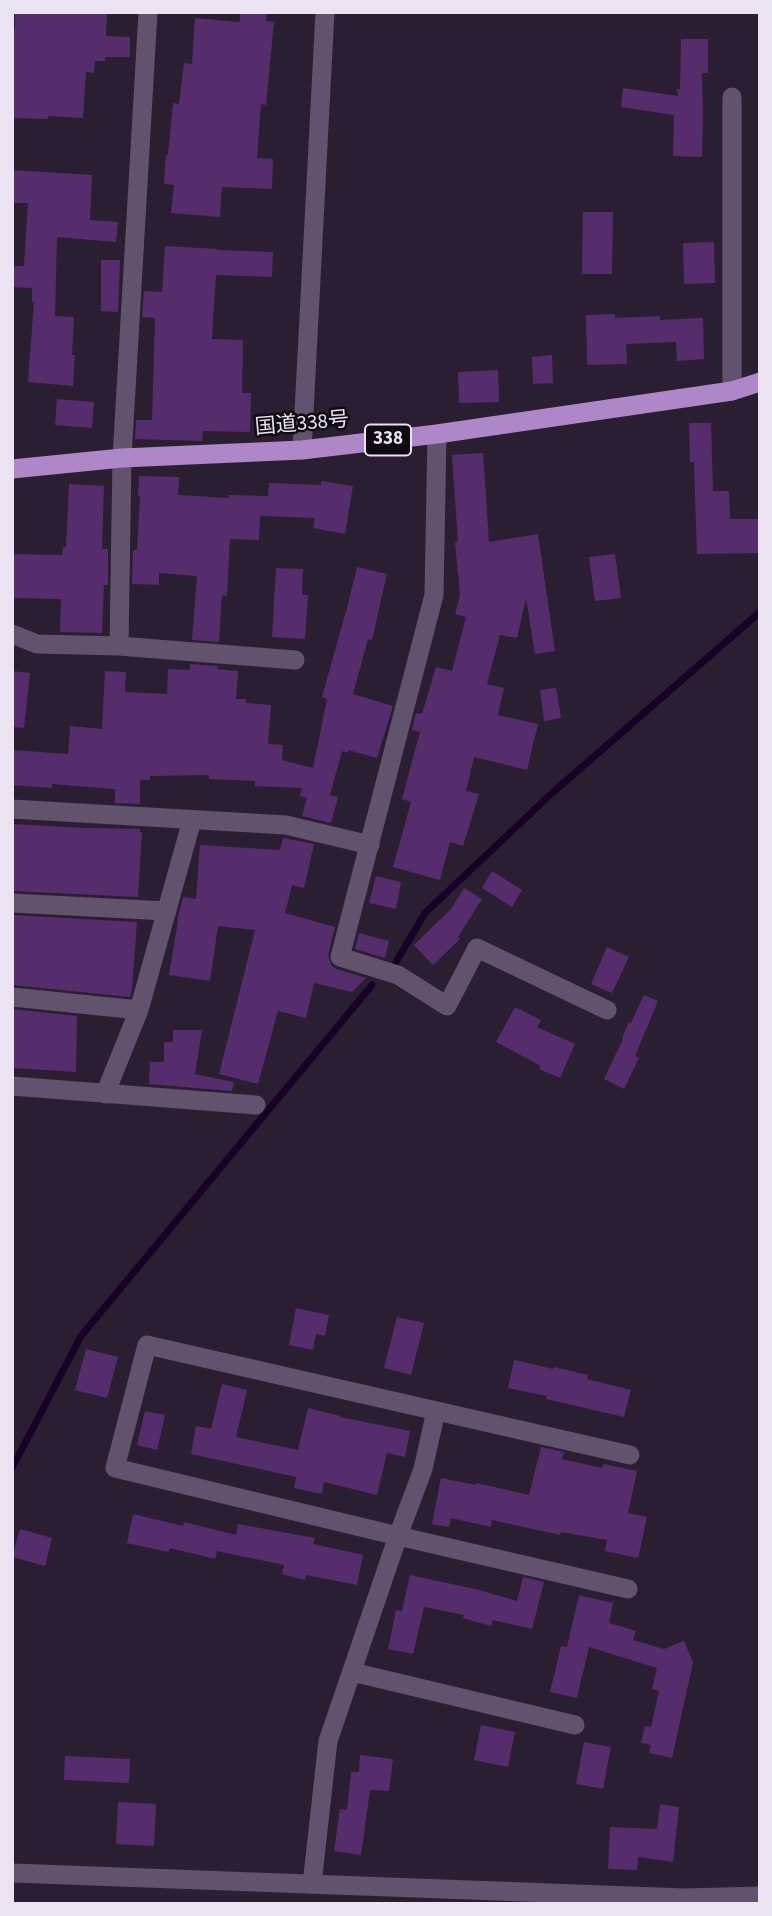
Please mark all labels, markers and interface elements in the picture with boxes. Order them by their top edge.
street label: 国道338号 [254,408,350,442]
road number: 338 [365,424,411,456]

